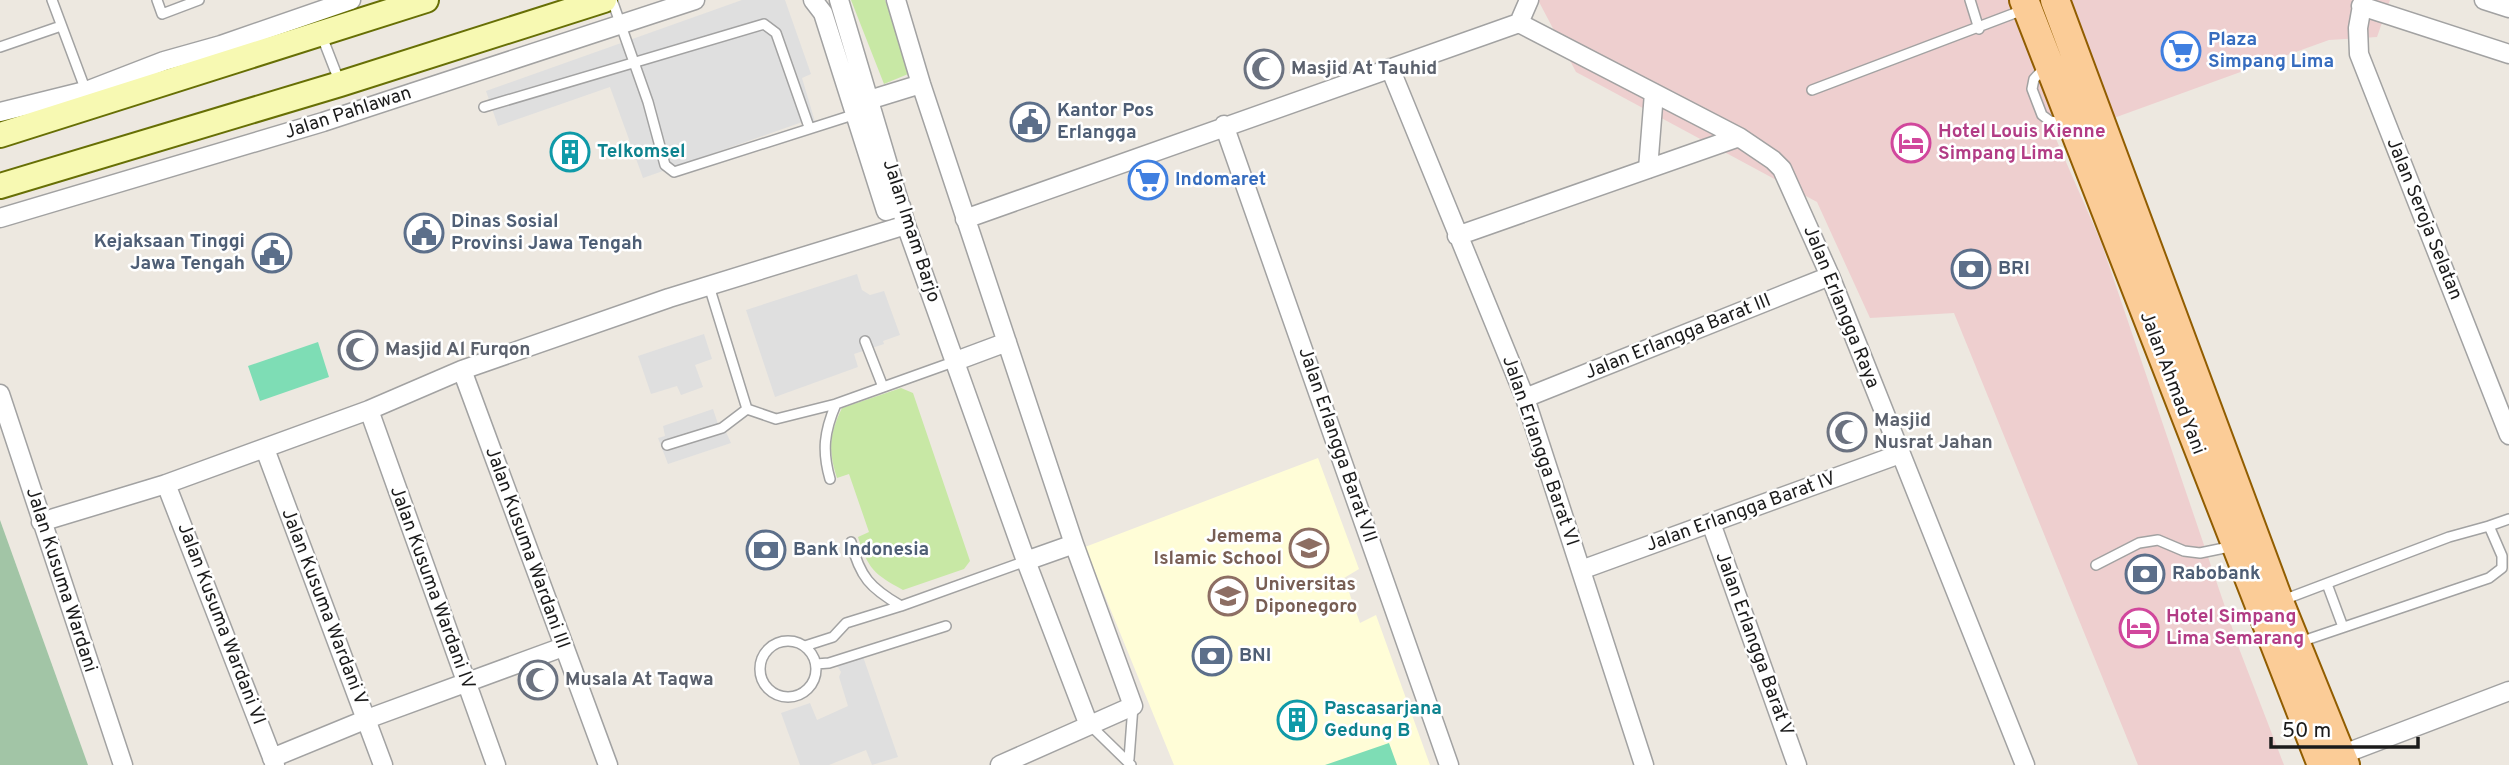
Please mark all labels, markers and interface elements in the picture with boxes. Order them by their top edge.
place label: Plaza Simpang Lima [2208,28,2334,74]
supermarket icon: Plaza Simpang Lima [2160,30,2202,72]
mosque icon: Masjid At Tauhid [1243,48,1285,90]
place label: Masjid At Tauhid [1291,57,1437,81]
street label: Jalan Pahlawan [281,81,415,145]
place label: Kantor Pos Erlangga [1057,99,1154,145]
public building icon: Kantor Pos Erlangga [1009,101,1051,143]
place label: Hotel Louis Kienne Simpang Lima [1938,120,2106,166]
hotel icon: Hotel Louis Kienne Simpang Lima [1890,122,1932,164]
building icon: Telkomsel [549,131,591,173]
street label: Jalan Seroja Selatan [2380,134,2468,304]
place label: Telkomsel [597,140,686,164]
street label: Jalan Imam Barjo [877,157,945,305]
supermarket icon: Indomaret [1127,159,1169,201]
place label: Indomaret [1175,168,1266,192]
place label: Dinas Sosial Provinsi Jawa Tengah [451,210,643,256]
public building icon: Dinas Sosial Provinsi Jawa Tengah [403,212,445,254]
street label: Jalan Erlangga Raya [1797,222,1885,392]
place label: Kejaksaan Tinggi Jawa Tengah [94,230,245,276]
public building icon: Kejaksaan Tinggi Jawa Tengah [251,232,293,274]
bank icon: BRI [1950,248,1992,290]
place label: BRI [1998,257,2030,281]
street label: Jalan Erlangga Barat III [1581,289,1775,385]
street label: Jalan Ahmad Yani [2134,308,2210,458]
mosque icon: Masjid Al Furqon [337,329,379,371]
place label: Masjid Al Furqon [385,338,531,362]
street label: Jalan Erlangga Barat VII [1292,344,1382,546]
street label: Jalan Erlangga Barat VI [1496,353,1584,549]
place label: Masjid Nusrat Jahan [1874,409,1993,455]
mosque icon: Masjid Nusrat Jahan [1826,411,1868,453]
street label: Jalan Kusuma Wardani III [479,444,575,652]
street label: Jalan Erlangga Barat IV [1643,466,1839,558]
street label: Jalan Kusuma Wardani IV [384,483,480,693]
street label: Jalan Kusuma Wardani [20,485,102,675]
street label: Jalan Kusuma Wardani V [275,505,373,709]
street label: Jalan Kusuma Wardani VI [171,520,271,728]
place label: Jemema Islamic School [1154,525,1282,571]
school or university icon: Jemema Islamic School [1288,527,1330,569]
bank icon: Bank Indonesia [745,529,787,571]
place label: Bank Indonesia [793,538,929,562]
street label: Jalan Erlangga Barat V [1709,549,1799,739]
bank icon: Rabobank [2124,553,2166,595]
place label: Rabobank [2172,562,2261,586]
place label: Universitas Diponegoro [1255,573,1357,619]
school or university icon: Universitas Diponegoro [1207,575,1249,617]
place label: Hotel Simpang Lima Semarang [2166,605,2304,651]
hotel icon: Hotel Simpang Lima Semarang [2118,607,2160,649]
bank icon: BNI [1191,635,1233,677]
place label: BNI [1239,644,1271,668]
mosque icon: Musala At Taqwa [517,659,559,701]
place label: Musala At Taqwa [565,668,714,692]
place label: Pascasarjana Gedung B [1324,697,1442,743]
building icon: Pascasarjana Gedung B [1276,699,1318,741]
scale bar [2271,706,2418,750]
text: 50 m [2282,718,2331,745]

